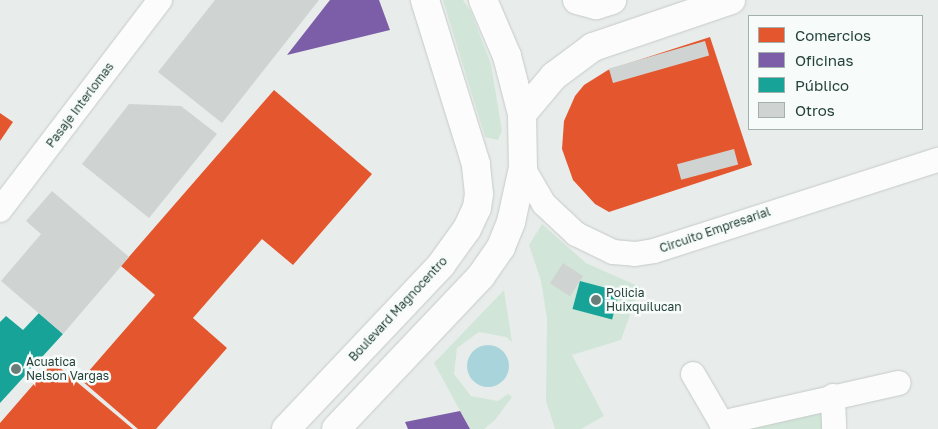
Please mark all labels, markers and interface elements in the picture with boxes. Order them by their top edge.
legend [748,15,923,130]
text: Comercios [795,26,871,44]
text: Oficinas [795,51,853,69]
street label: Pasaje Interlomas [43,60,117,150]
text: Público [795,76,849,94]
text: Otros [795,101,835,119]
street label: Circuito Empresarial [658,204,772,256]
street label: Boulevard Magnocentro [346,254,450,364]
place label: Policia Huixquilucan [606,286,682,314]
marker: Policia Huixquilucan [590,294,602,306]
place label: Acuatica Nelson Vargas [26,355,109,383]
marker: Acuatica Nelson Vargas [10,363,22,375]

